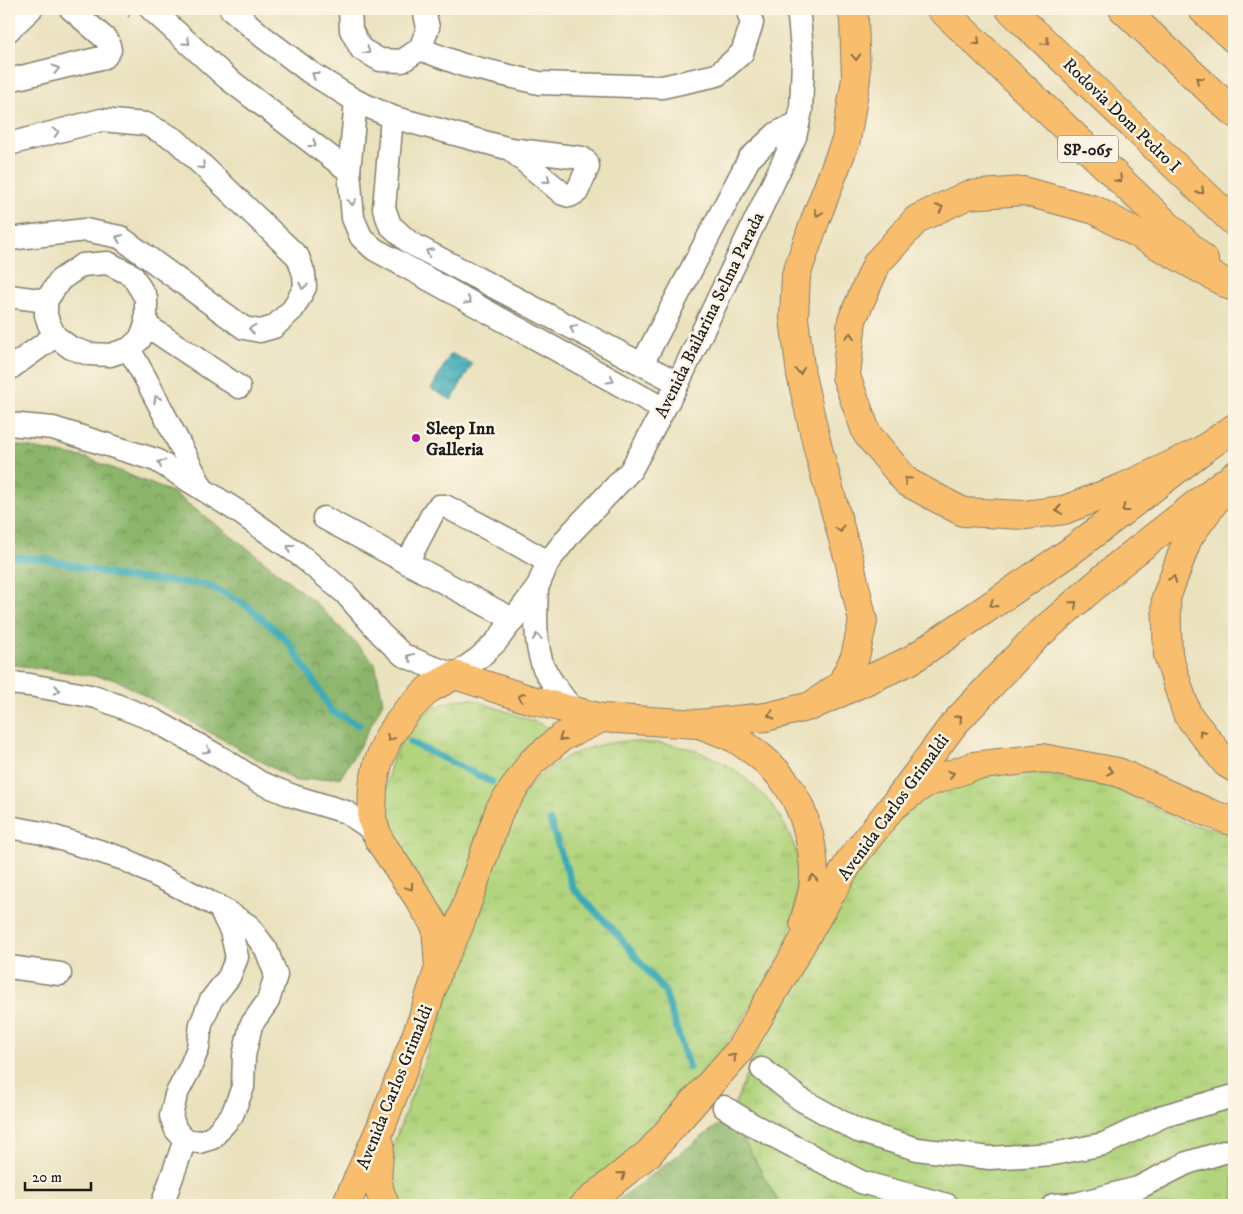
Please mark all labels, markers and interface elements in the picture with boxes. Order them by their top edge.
one-way arrow [182,36,191,45]
one-way arrow [971,36,980,45]
one-way arrow [1040,36,1049,45]
one-way arrow [361,45,371,54]
one-way arrow [850,53,861,61]
street label: Rodovia Dom Pedro I [1058,54,1185,178]
one-way arrow [52,64,61,75]
one-way arrow [311,72,320,81]
one-way arrow [1195,77,1204,86]
one-way arrow [51,127,59,137]
road number: SP-065 [1058,136,1118,162]
one-way arrow [307,139,316,147]
one-way arrow [197,160,206,169]
one-way arrow [1114,173,1123,182]
one-way arrow [542,175,551,184]
one-way arrow [1196,185,1205,194]
one-way arrow [346,198,357,206]
one-way arrow [935,204,944,214]
one-way arrow [813,208,824,217]
street label: Avenida Bailarina Selma Parada [650,209,770,422]
one-way arrow [115,234,124,245]
one-way arrow [425,249,434,259]
one-way arrow [298,282,308,290]
one-way arrow [463,295,472,305]
one-way arrow [569,324,578,334]
one-way arrow [248,325,257,335]
one-way arrow [844,331,855,339]
one-way arrow [795,367,805,376]
one-way arrow [605,374,614,384]
one-way arrow [153,395,163,404]
place label: Sleep Inn Galleria [426,418,495,461]
marker: Sleep Inn Galleria [410,432,422,444]
one-way arrow [158,460,167,470]
one-way arrow [903,476,912,485]
one-way arrow [1122,504,1131,512]
one-way arrow [1055,505,1064,515]
one-way arrow [834,525,845,533]
one-way arrow [286,545,296,554]
one-way arrow [1167,576,1177,584]
one-way arrow [989,598,999,607]
one-way arrow [1068,601,1077,610]
one-way arrow [532,633,543,641]
one-way arrow [406,654,415,664]
one-way arrow [53,684,61,694]
one-way arrow [517,693,525,703]
one-way arrow [767,710,776,720]
one-way arrow [953,715,962,724]
one-way arrow [1198,729,1207,738]
street label: Avenida Carlos Grimaldi [833,730,954,885]
one-way arrow [558,732,567,742]
one-way arrow [386,733,396,742]
one-way arrow [201,743,210,753]
one-way arrow [1106,765,1114,776]
one-way arrow [946,770,955,780]
one-way arrow [808,874,818,882]
one-way arrow [404,881,413,890]
street label: Avenida Carlos Grimaldi [352,1002,438,1173]
one-way arrow [728,1054,736,1063]
scale bar [25,1159,91,1191]
text: 20 m [32,1168,62,1187]
one-way arrow [616,1172,625,1180]

